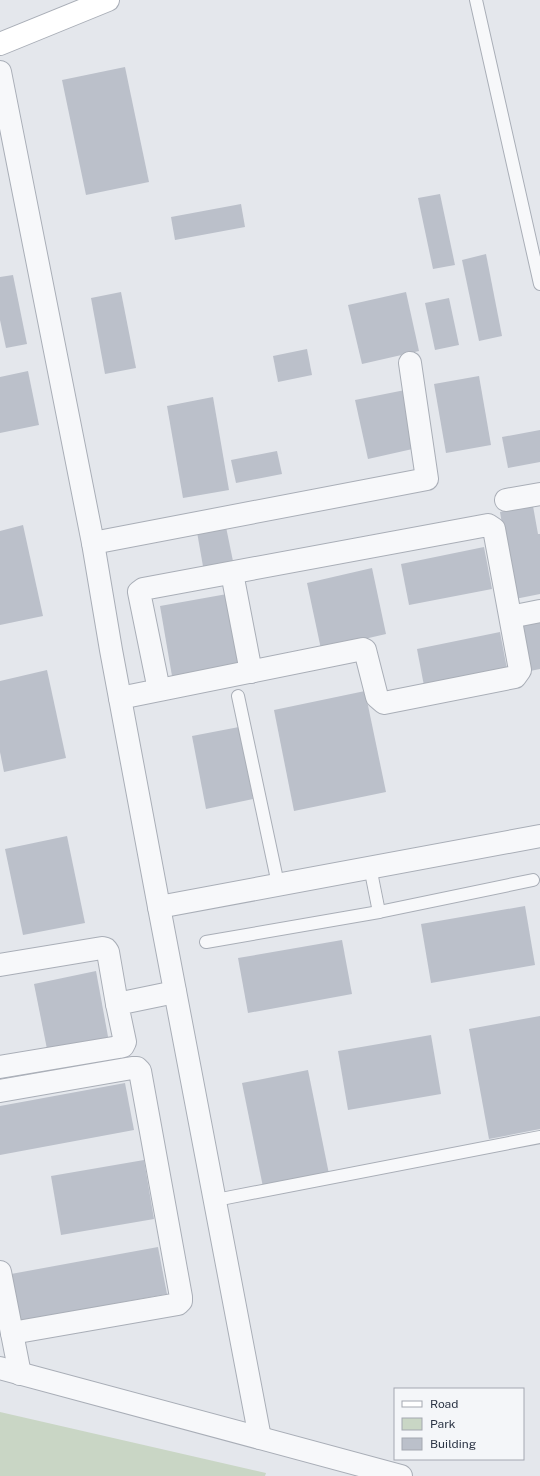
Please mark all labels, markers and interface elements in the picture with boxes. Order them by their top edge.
legend [394,1388,524,1460]
text: Road [430,1397,458,1411]
text: Park [430,1417,456,1431]
text: Building [430,1437,476,1451]

